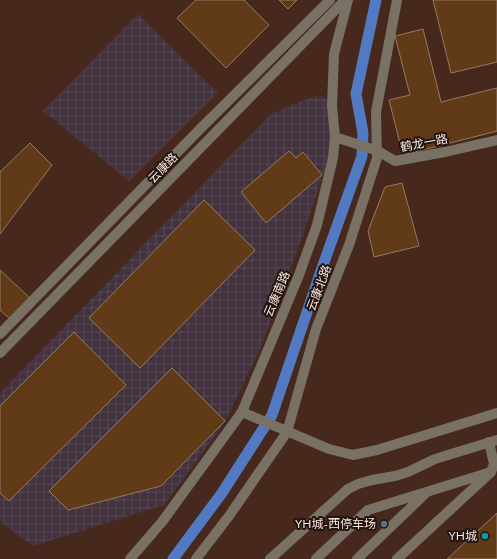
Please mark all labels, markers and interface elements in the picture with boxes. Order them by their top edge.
street label: 鹤龙一路 [399,132,449,154]
street label: 云康路 [145,150,181,186]
street label: 云康北路 [304,263,334,313]
street label: 云康南路 [261,269,293,319]
place label: YH城-西停车场 [295,517,376,531]
marker: YH城-西停车场 [379,519,389,529]
place label: YH城 [449,529,477,543]
marker: YH城 [480,531,490,541]

